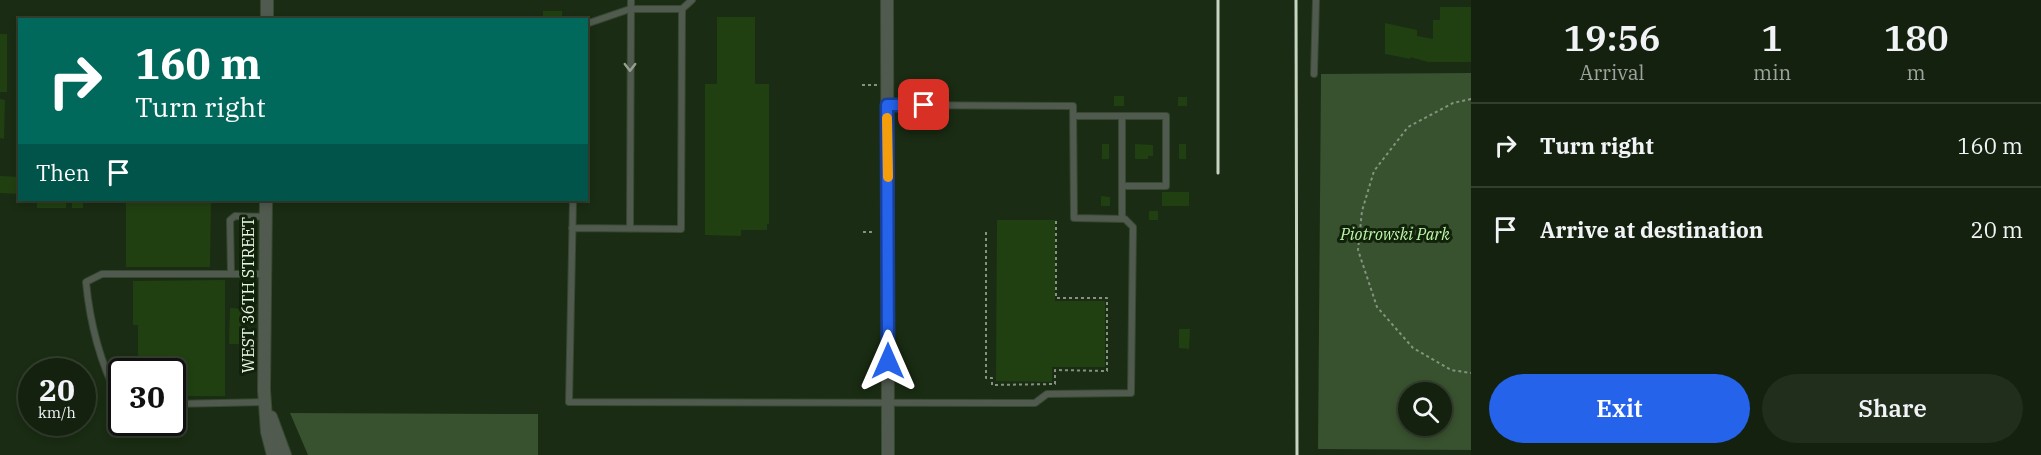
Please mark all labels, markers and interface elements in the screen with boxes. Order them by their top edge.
text: 19:56 [1563,14,1661,61]
text: 1 [1761,14,1783,61]
text: 180 [1884,14,1949,61]
text: 160 m [135,36,261,91]
icon: right [36,42,114,120]
text: Arrival [1579,59,1645,86]
text: min [1753,59,1791,86]
text: m [1907,59,1926,86]
one-way arrow [624,63,636,72]
pin [898,79,949,130]
icon: arrive [907,88,940,121]
text: Turn right [135,89,266,124]
icon: right [1489,129,1522,162]
text: Turn right [1540,131,1654,160]
text: 160 m [1957,131,2023,160]
icon: arrive [102,156,135,189]
text: Then [36,158,90,187]
icon: arrive [1489,213,1522,246]
text: Arrive at destination [1540,215,1763,244]
text: 20 m [1971,215,2023,244]
street label: WEST 36TH STREET [238,217,258,373]
park label: Piotrowski Park [1339,224,1450,244]
position arrow [856,329,920,393]
speed limit sign: 30 [108,358,186,436]
text: 20 [39,370,75,409]
button: Exit [1489,374,1750,443]
button: Share [1762,374,2023,443]
map controls [1398,382,1452,436]
button: search [1398,382,1452,436]
text: km/h [38,403,76,422]

